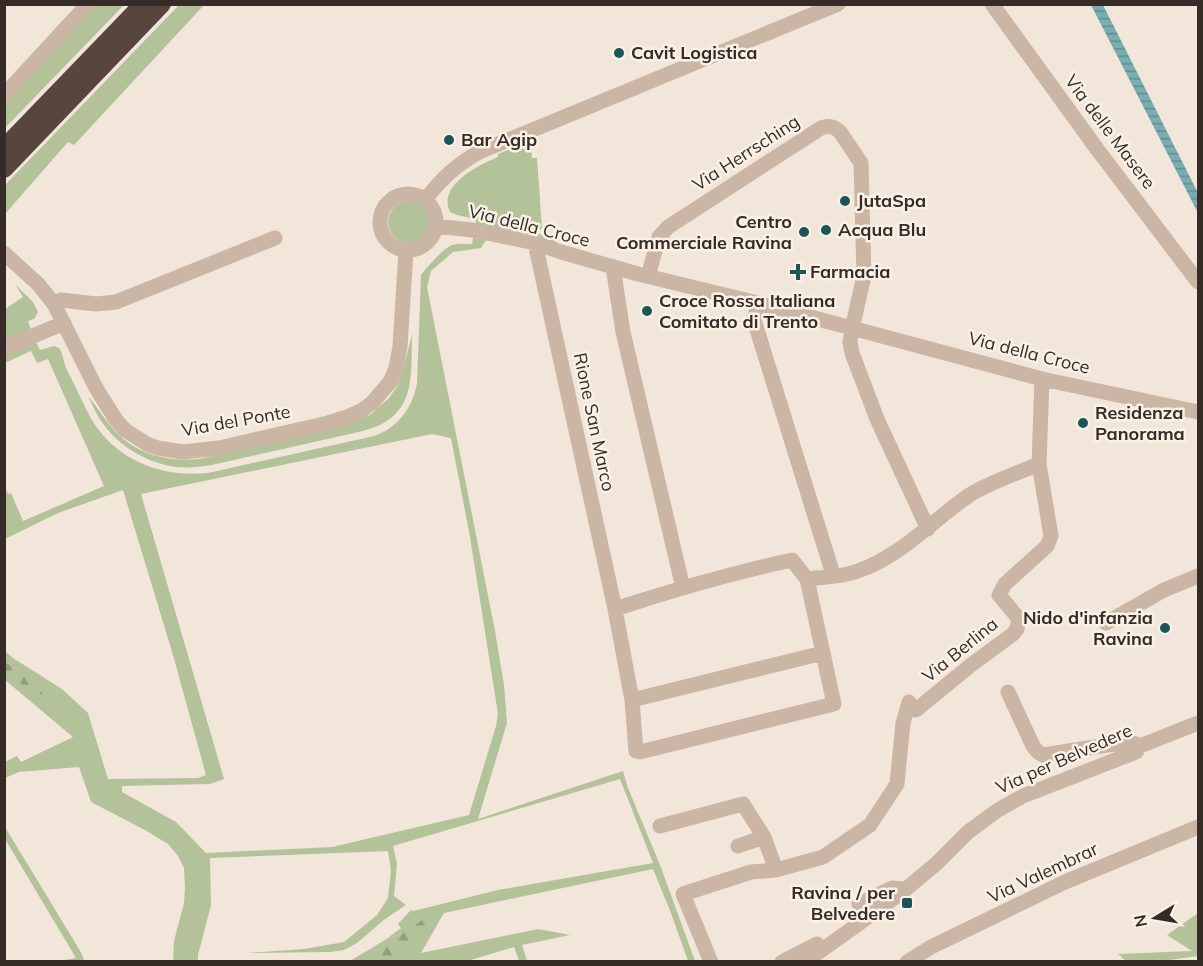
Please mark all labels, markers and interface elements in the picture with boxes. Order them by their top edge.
place label: Cavit Logistica [631,41,758,64]
marker: Cavit Logistica [612,46,626,60]
street label: Via delle Masere [1060,70,1161,193]
street label: Via Herrsching [688,109,804,196]
place label: Bar Agip [461,128,537,151]
marker: Bar Agip [442,133,456,147]
place label: JutaSpa [857,189,926,212]
marker: JutaSpa [838,194,852,208]
street label: Via della Croce [466,199,592,252]
place label: Centro Commerciale Ravina [616,210,792,254]
place label: Acqua Blu [838,218,926,241]
marker: Acqua Blu [819,223,833,237]
marker: Centro Commerciale Ravina [797,225,811,239]
place label: Farmacia [810,260,890,283]
marker: Farmacia [791,265,805,279]
place label: Croce Rossa Italiana Comitato di Trento [659,289,835,333]
marker: Croce Rossa Italiana Comitato di Trento [640,304,654,318]
street label: Via della Croce [966,326,1092,379]
street label: Rione San Marco [569,351,620,493]
street label: Via del Ponte [180,400,292,441]
place label: Residenza Panorama [1095,401,1185,445]
marker: Residenza Panorama [1076,416,1090,430]
place label: Nido d'infanzia Ravina [1023,606,1153,650]
street label: Via Berlina [917,612,1002,687]
marker: Nido d'infanzia Ravina [1158,621,1172,635]
street label: Via per Belvedere [992,718,1135,799]
street label: Via Valembrar [984,837,1102,908]
place label: Ravina / per Belvedere [791,881,896,925]
north arrow [1125,888,1185,948]
marker: Ravina / per Belvedere [900,896,914,910]
text: N [1129,913,1151,929]

